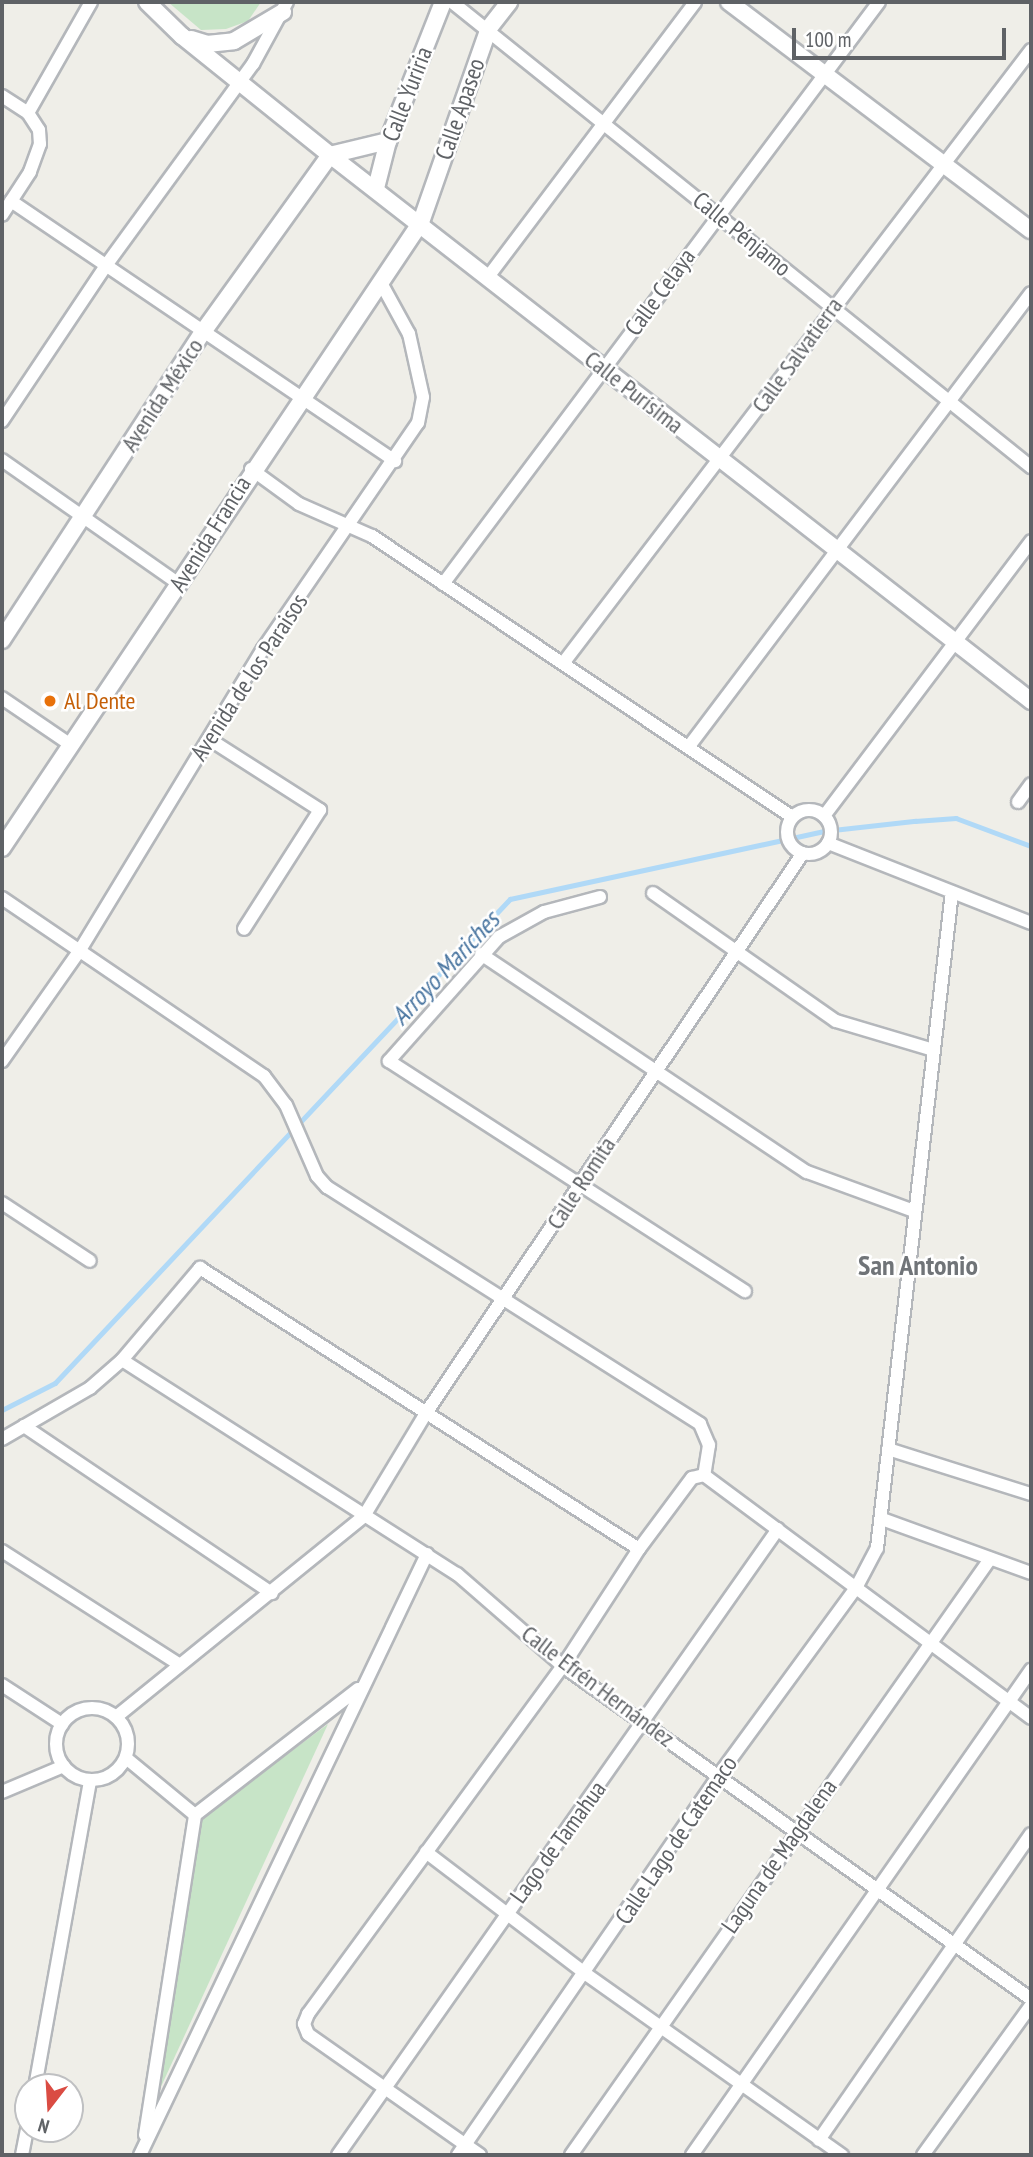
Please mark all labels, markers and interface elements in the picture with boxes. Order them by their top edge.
scale bar [795,14,1009,58]
text: 100 m [805,26,851,53]
street label: Calle Yuriria [376,42,438,146]
street label: Calle Apaseo [429,54,491,164]
street label: Calle Pénjamo [687,186,797,282]
street label: Calle Celaya [619,243,701,341]
street label: Calle Salvatierra [746,292,848,418]
street label: Avenida México [115,333,209,457]
street label: Calle Purísima [579,345,689,439]
street label: Avenida Francia [163,471,257,597]
street label: Avenida de los Paraisos [184,588,314,766]
place label: Al Dente [64,687,135,715]
marker: Al Dente [42,693,58,709]
water label: Arroyo Mariches [384,905,506,1031]
street label: Calle Romita [540,1131,622,1235]
district label: San Antonio [858,1248,978,1282]
street label: Calle Efrén Hernández [516,1619,680,1753]
street label: Calle Lago de Catemaco [609,1750,743,1930]
street label: Laguna de Magdalena [715,1773,843,1939]
street label: Lago de Tamahua [504,1775,612,1909]
north arrow [14,2073,84,2143]
text: N [35,2113,52,2139]

